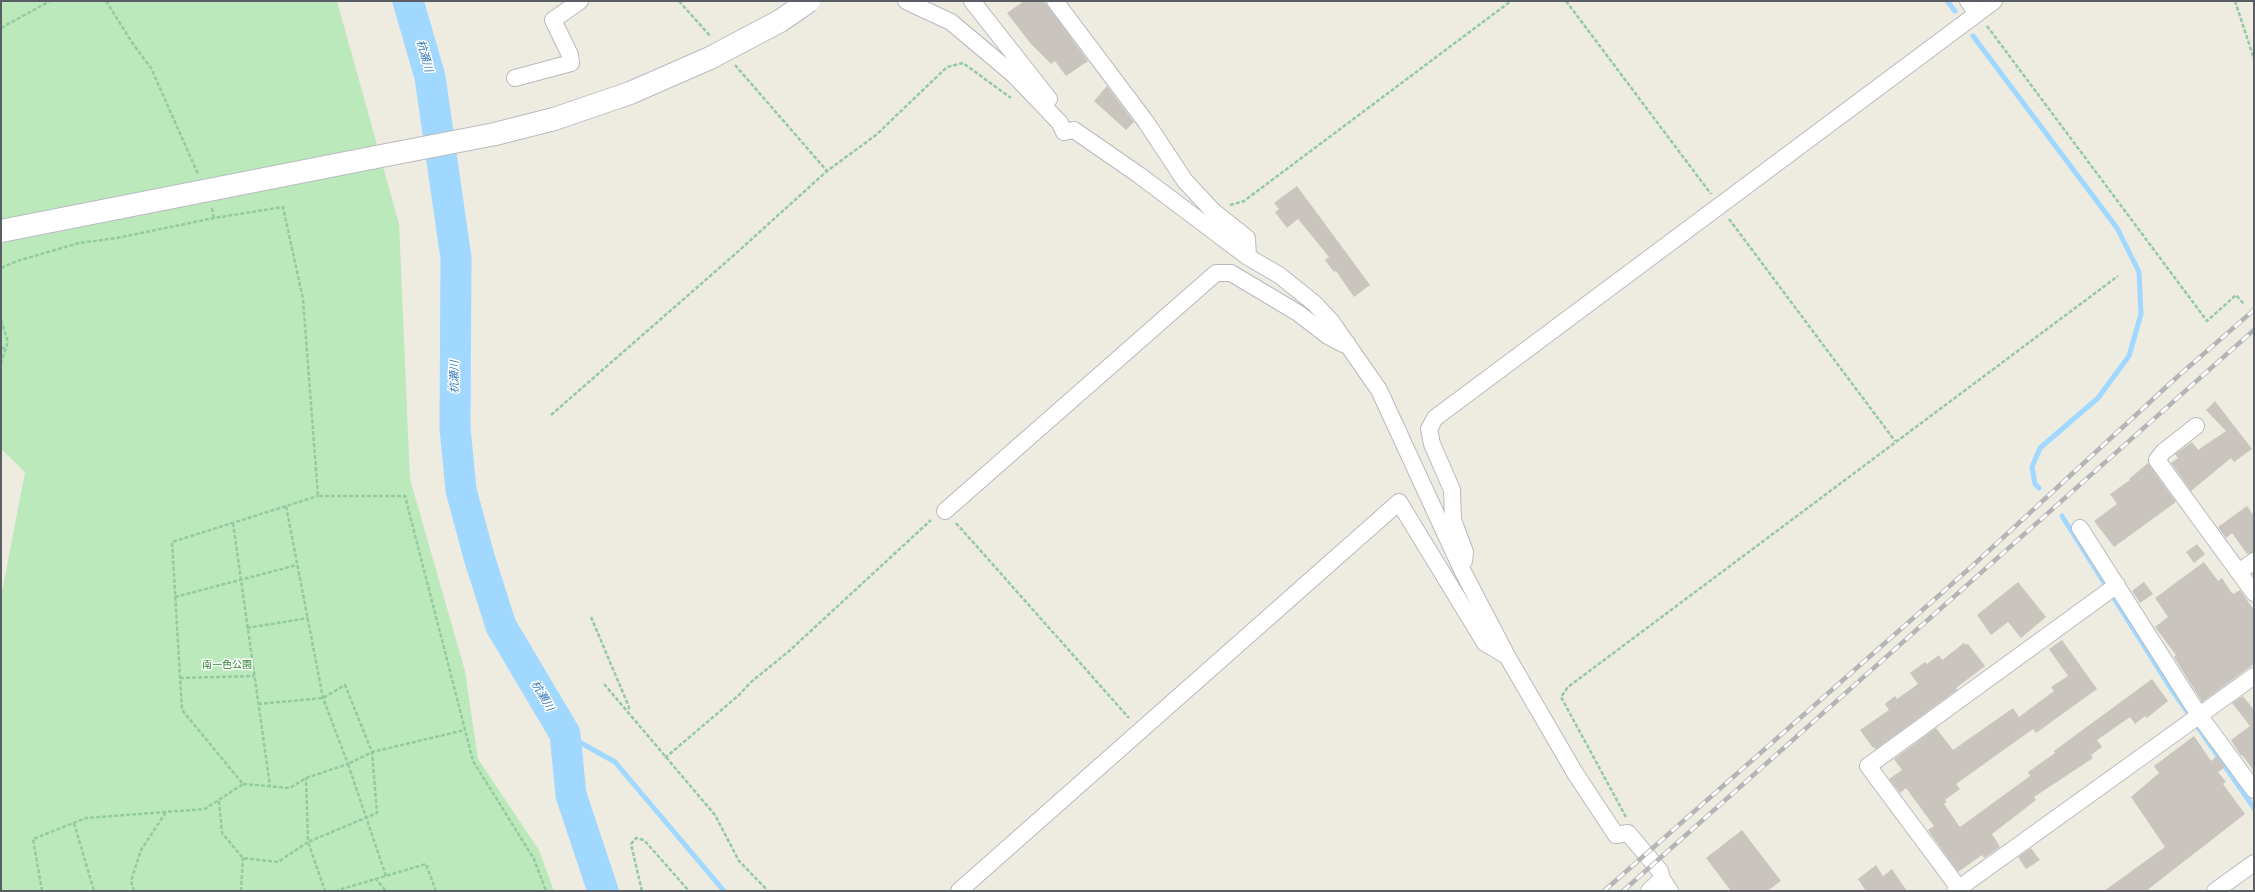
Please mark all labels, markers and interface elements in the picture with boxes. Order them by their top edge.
water label: 杭瀬川 [413,38,435,74]
water label: 杭瀬川 [448,361,462,393]
park label: 南一色公園 [202,659,252,671]
water label: 杭瀬川 [528,678,556,714]

